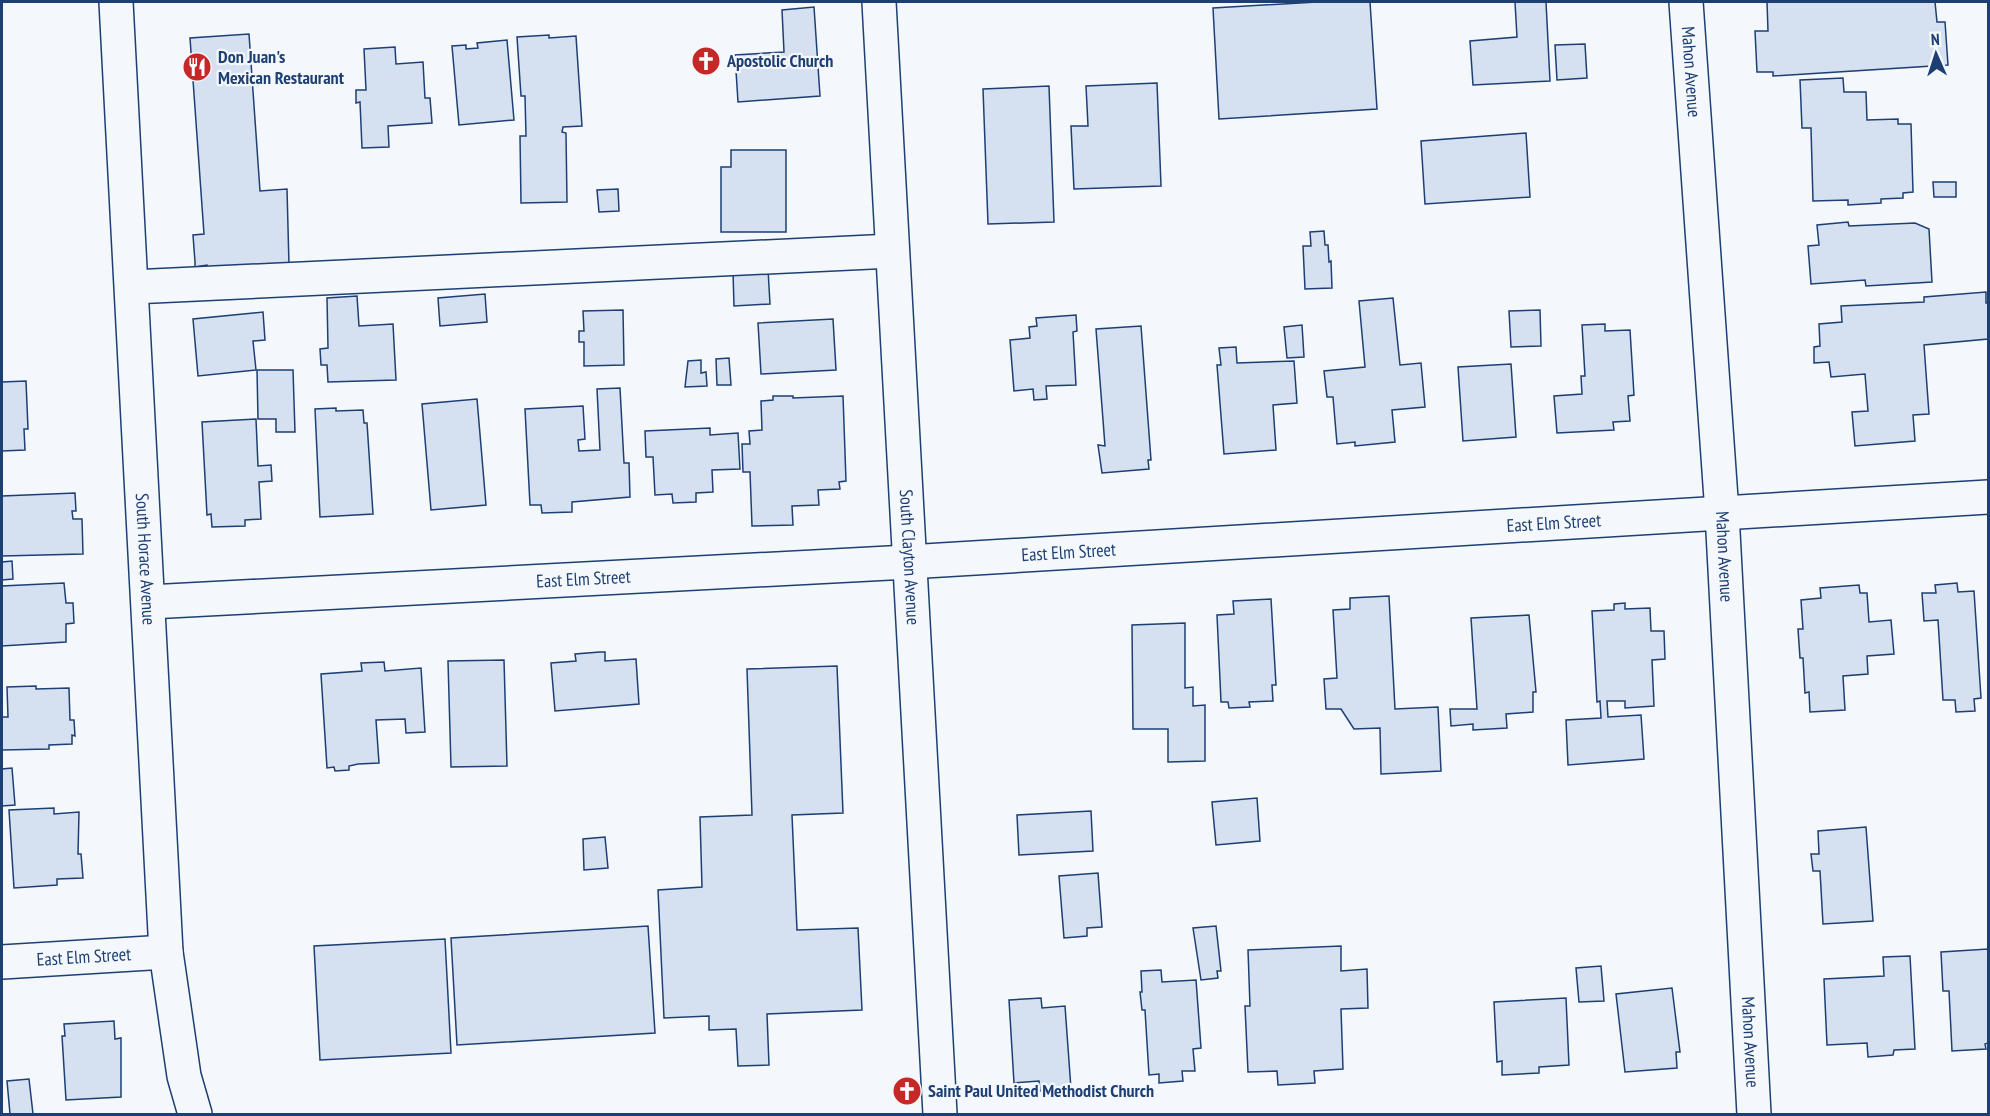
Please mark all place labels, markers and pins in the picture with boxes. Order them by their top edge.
place label: Don Juan's Mexican Restaurant [218,45,345,89]
church icon: Apostolic Church [690,45,722,77]
place label: Apostolic Church [726,49,833,72]
restaurant icon: Don Juan's Mexican Restaurant [181,51,213,83]
church icon: Saint Paul United Methodist Church [891,1075,923,1107]
place label: Saint Paul United Methodist Church [928,1079,1154,1102]

